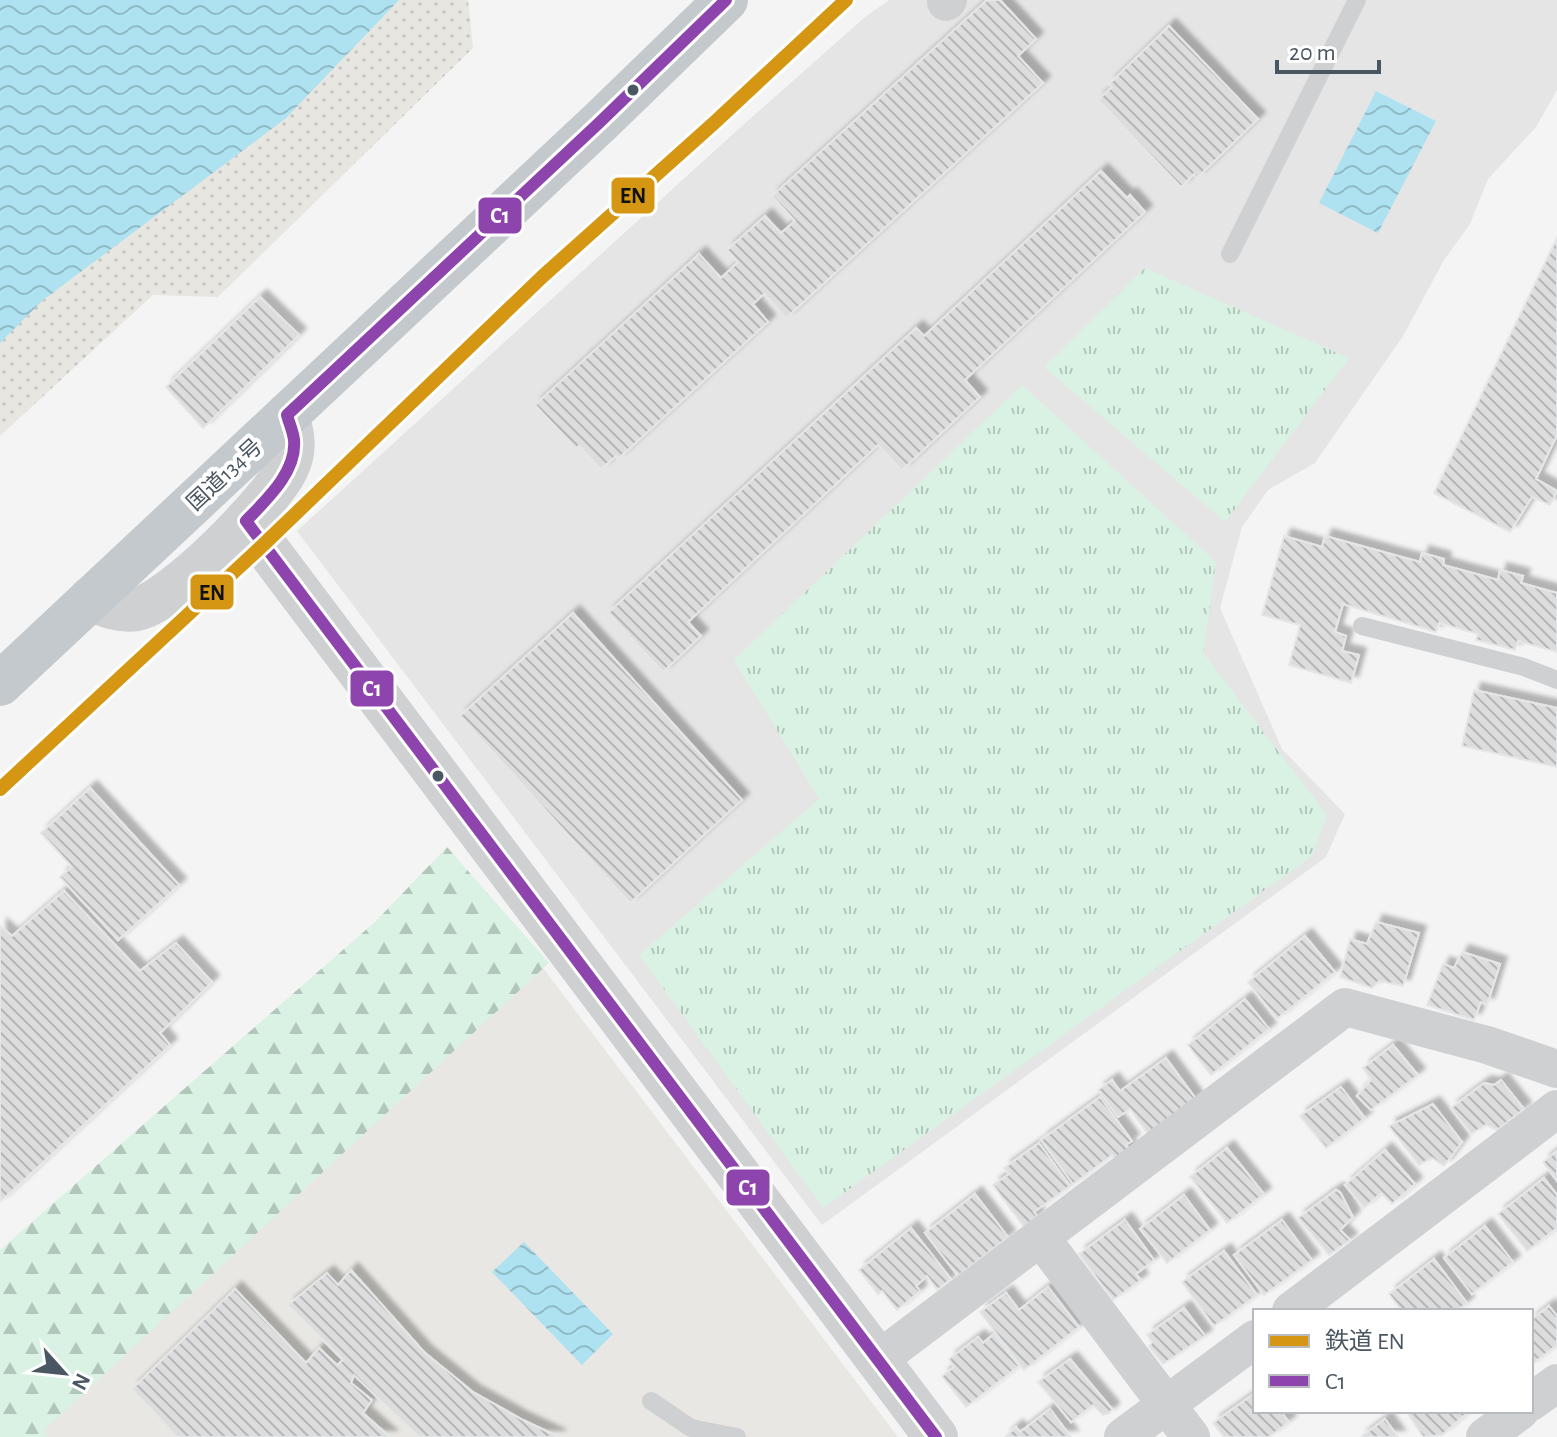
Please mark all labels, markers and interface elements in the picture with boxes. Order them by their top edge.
scale bar [1277,24,1379,74]
text: 20 m [1289,41,1336,65]
unlabelled marker [625,82,641,98]
line badge: EN [610,176,656,215]
text: EN [620,185,646,207]
line badge: C1 [477,196,523,235]
text: C1 [490,205,510,227]
street label: 国道134号 [182,434,266,515]
line badge: EN [189,573,235,611]
text: EN [199,582,225,604]
line badge: C1 [349,669,395,708]
text: C1 [362,678,382,700]
unlabelled marker [430,768,446,784]
line badge: C1 [725,1168,771,1207]
text: C1 [738,1177,758,1199]
legend [1253,1309,1533,1413]
text: 鉄道 EN [1325,1328,1405,1354]
north arrow [24,1333,104,1413]
text: N [68,1370,94,1393]
text: C1 [1325,1370,1346,1394]

